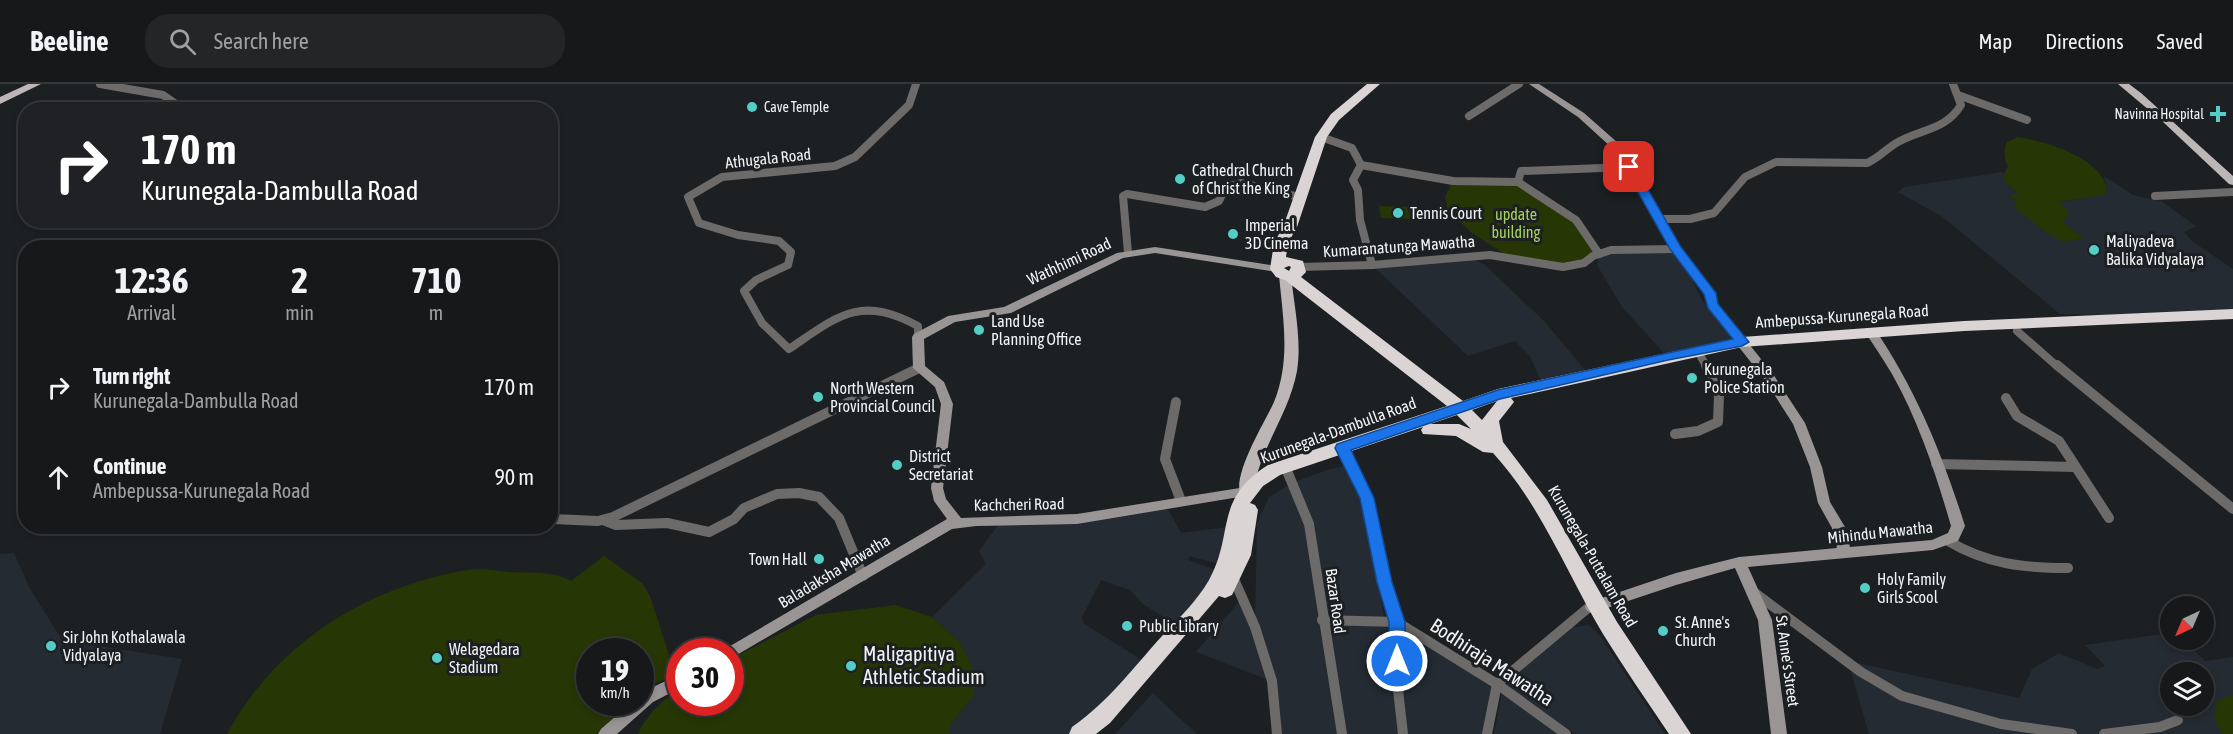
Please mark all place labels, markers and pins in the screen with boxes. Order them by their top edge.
place label: Cave Temple [764,99,829,115]
marker: Cave Temple [745,100,759,114]
marker: Navinna Hospital [2209,105,2227,123]
place label: Navinna Hospital [2114,106,2204,122]
pin [1603,141,1654,192]
place label: Cathedral Church of Christ the King [1192,161,1293,198]
marker: Cathedral Church of Christ the King [1173,172,1187,186]
place label: Tennis Court [1410,204,1482,222]
marker: Tennis Court [1391,206,1405,220]
place label: Imperial 3D Cinema [1245,216,1309,252]
marker: Imperial 3D Cinema [1226,227,1240,241]
place label: Maliyadeva Balika Vidyalaya [2106,232,2204,269]
marker: Maliyadeva Balika Vidyalaya [2087,243,2101,257]
place label: Land Use Planning Office [991,312,1081,349]
marker: Land Use Planning Office [972,323,986,337]
place label: Kurunegala Police Station [1704,360,1785,396]
marker: Kurunegala Police Station [1685,371,1699,385]
place label: North Western Provincial Council [830,379,936,415]
marker: North Western Provincial Council [811,390,825,404]
place label: District Secretariat [909,447,974,483]
marker: District Secretariat [890,458,904,472]
place label: Town Hall [749,550,808,568]
marker: Town Hall [812,552,826,566]
place label: Holy Family Girls Scool [1877,570,1947,606]
marker: Holy Family Girls Scool [1858,581,1872,595]
place label: St. Anne's Church [1675,613,1730,649]
place label: Public Library [1139,617,1219,636]
marker: Public Library [1120,619,1134,633]
marker: St. Anne's Church [1656,624,1670,638]
place label: Sir John Kothalawala Vidyalaya [63,628,186,665]
marker: Sir John Kothalawala Vidyalaya [44,639,58,653]
place label: Welagedara Stadium [449,640,520,676]
place label: Maligapitiya Athletic Stadium [863,642,985,688]
marker: Welagedara Stadium [430,651,444,665]
marker: Maligapitiya Athletic Stadium [844,659,858,673]

